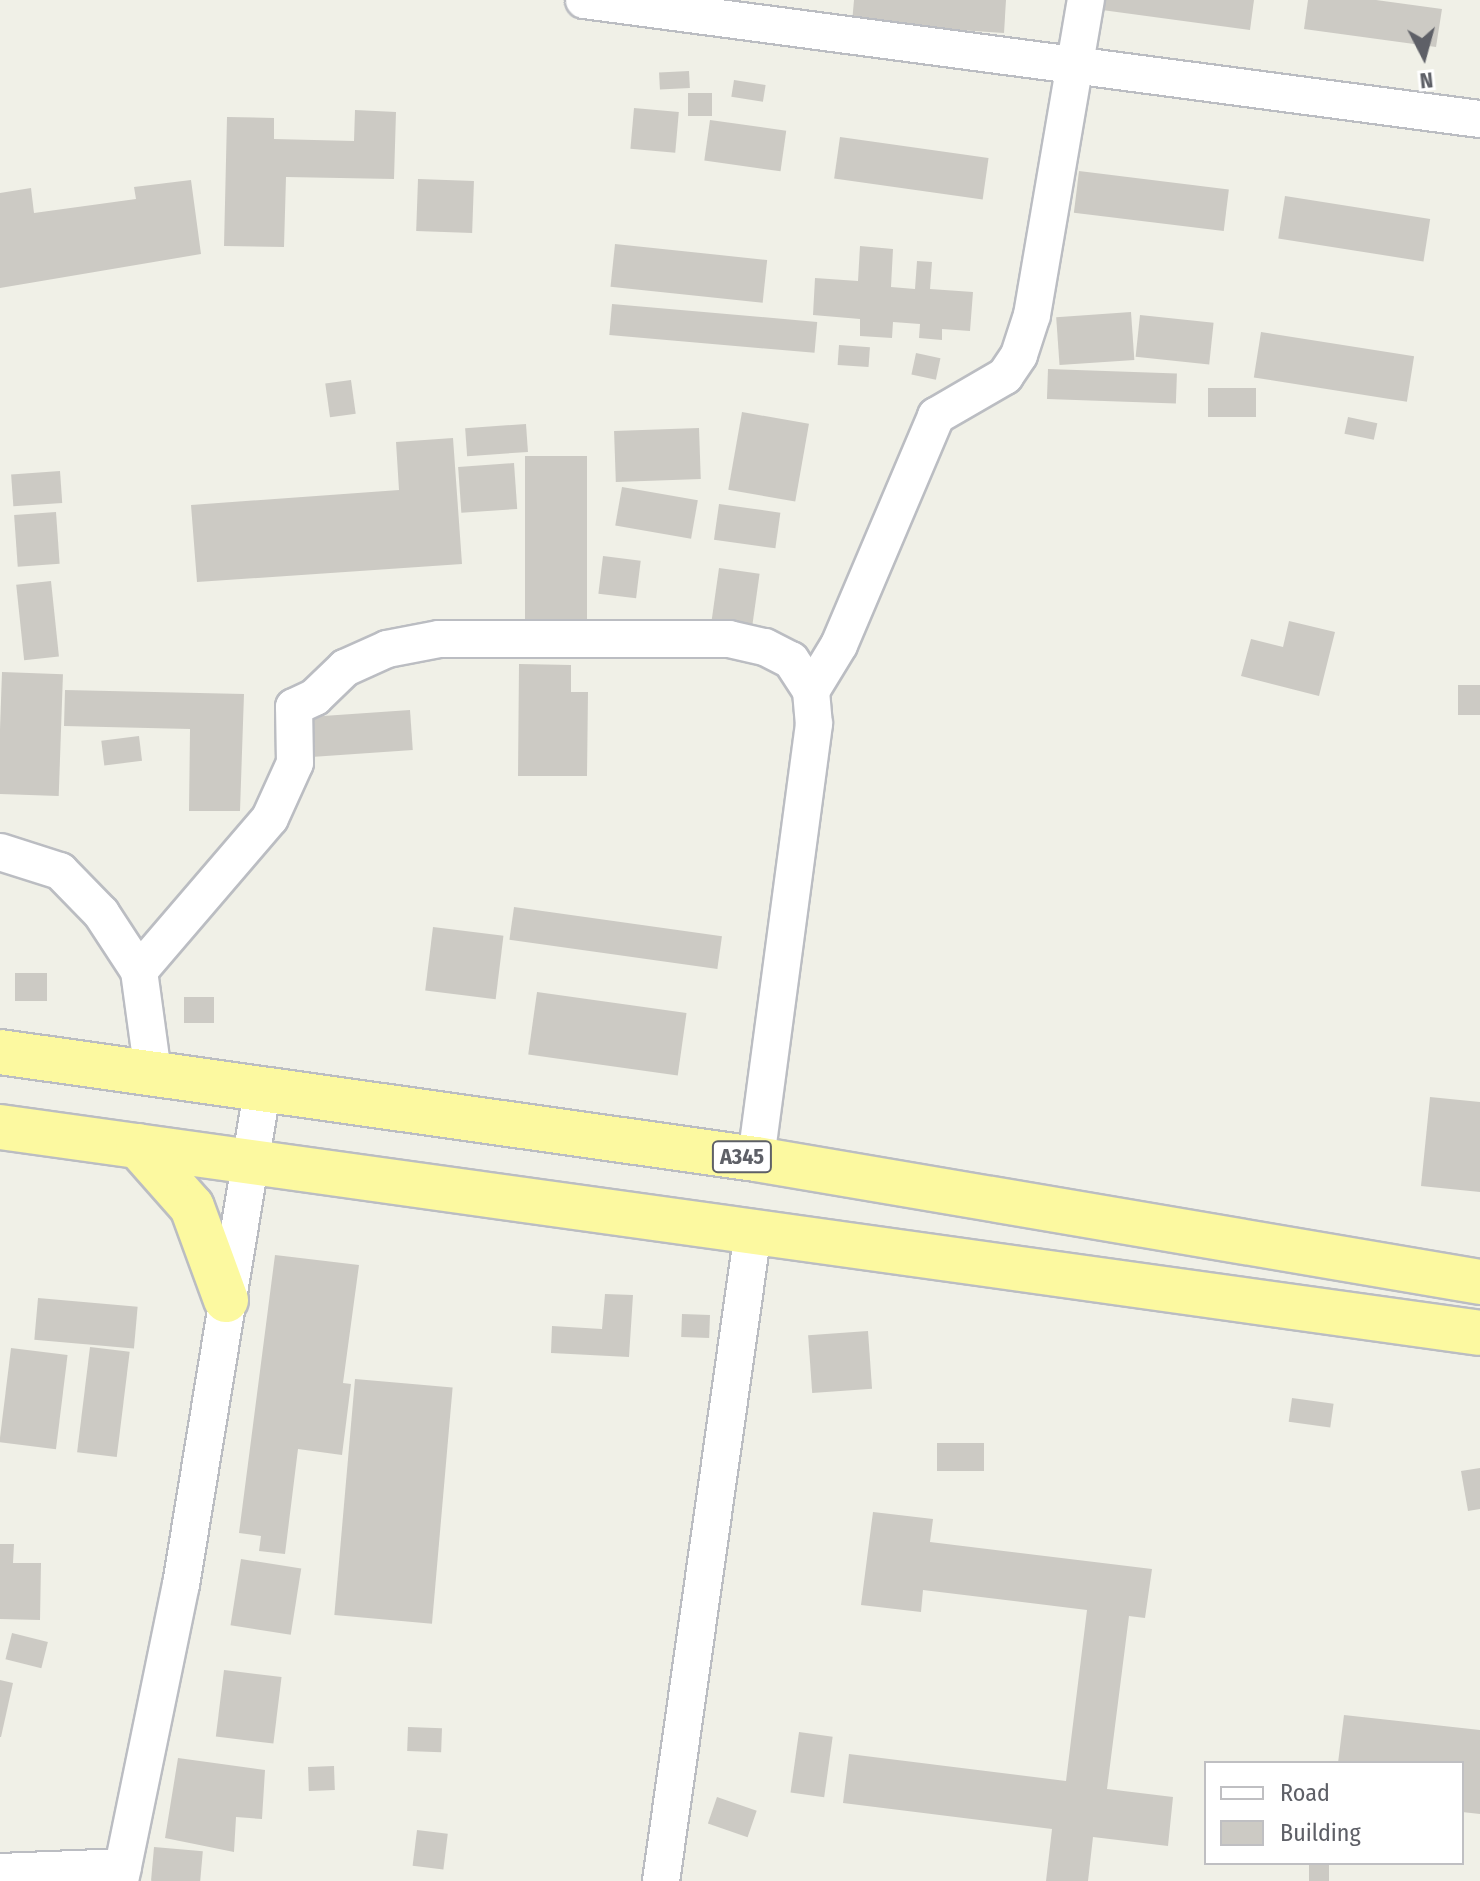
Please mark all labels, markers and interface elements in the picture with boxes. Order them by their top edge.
north arrow [1384,16,1464,96]
text: N [1419,66,1435,94]
road number: A345 [710,1139,774,1175]
legend [1204,1761,1464,1865]
text: Road [1280,1779,1330,1807]
text: Building [1280,1819,1361,1847]

